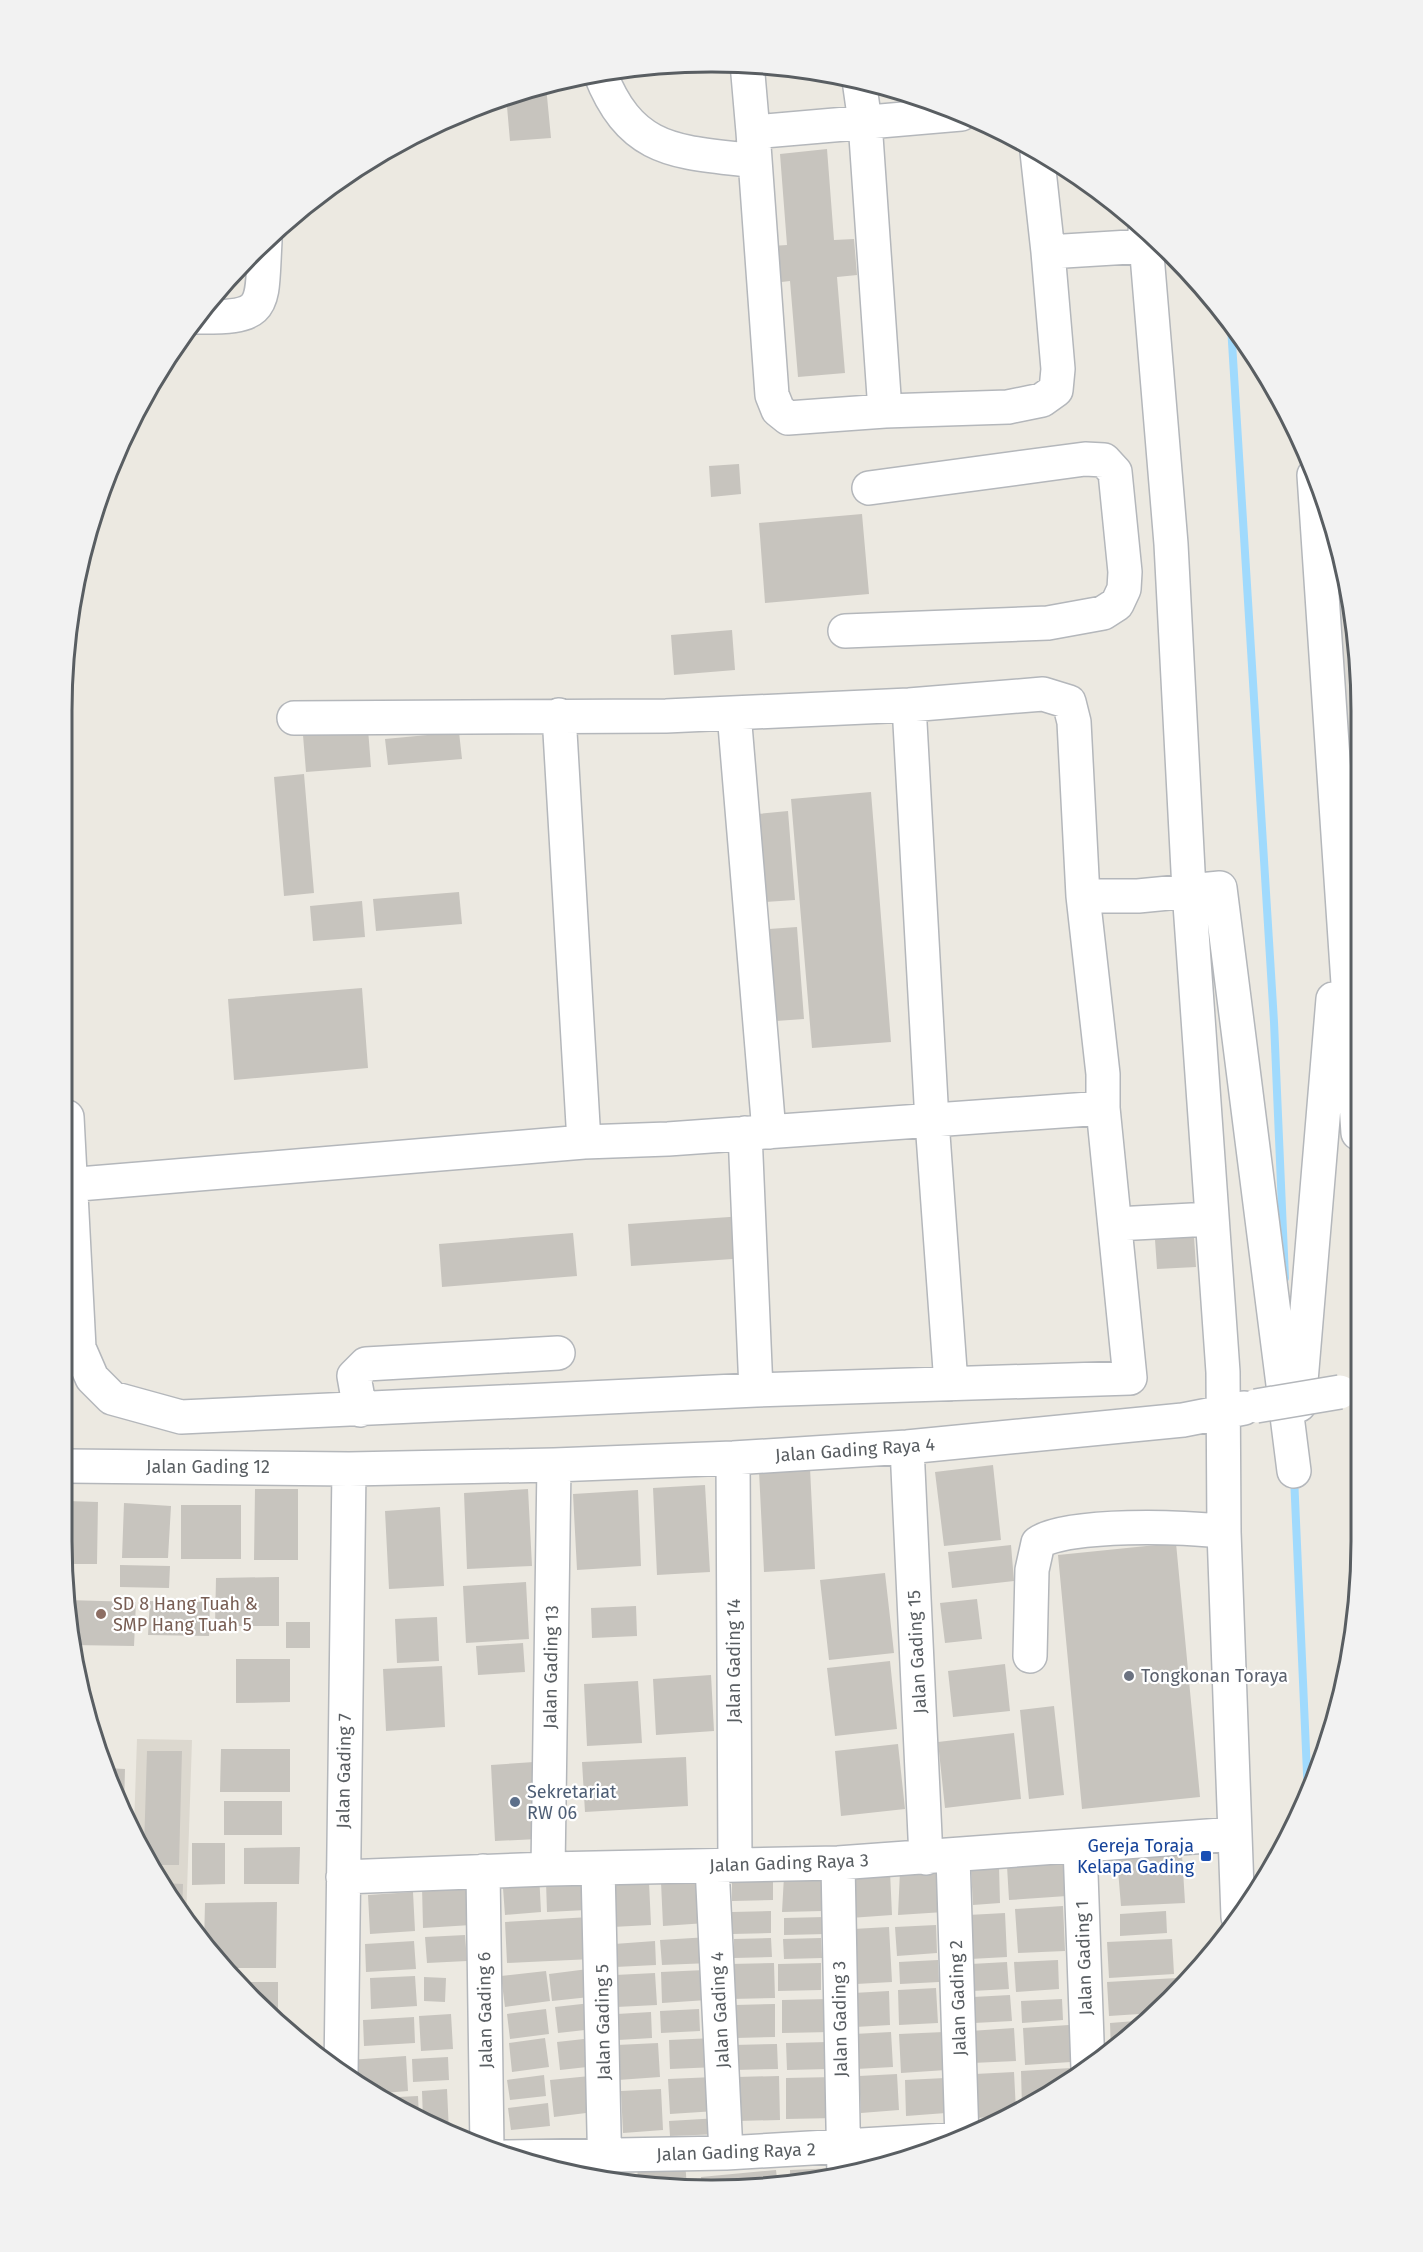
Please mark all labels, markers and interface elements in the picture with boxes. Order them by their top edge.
street label: Jalan Gading Raya 4 [774,1433,936,1467]
street label: Jalan Gading 12 [146,1456,270,1478]
street label: Jalan Gading 15 [903,1590,931,1714]
place label: SD 8 Hang Tuah & SMP Hang Tuah 5 [113,1593,258,1636]
street label: Jalan Gading 14 [723,1598,745,1723]
street label: Jalan Gading 13 [539,1605,563,1729]
marker: SD 8 Hang Tuah & SMP Hang Tuah 5 [94,1607,108,1621]
place label: Tongkonan Toraya [1141,1665,1288,1687]
marker: Tongkonan Toraya [1122,1669,1136,1683]
street label: Jalan Gading 7 [332,1713,356,1829]
place label: Sekretariat RW 06 [527,1781,617,1824]
marker: Sekretariat RW 06 [508,1795,522,1809]
place label: Gereja Toraja Kelapa Gading [1077,1835,1195,1878]
street label: Jalan Gading Raya 3 [709,1849,869,1877]
marker: Gereja Toraja Kelapa Gading [1199,1849,1213,1863]
street label: Jalan Gading 1 [1071,1900,1097,2016]
street label: Jalan Gading 2 [945,1940,971,2056]
street label: Jalan Gading 6 [473,1951,497,2069]
street label: Jalan Gading 4 [706,1951,734,2069]
street label: Jalan Gading 3 [828,1961,852,2077]
street label: Jalan Gading 5 [591,1964,615,2080]
street label: Jalan Gading Raya 2 [656,2138,816,2166]

